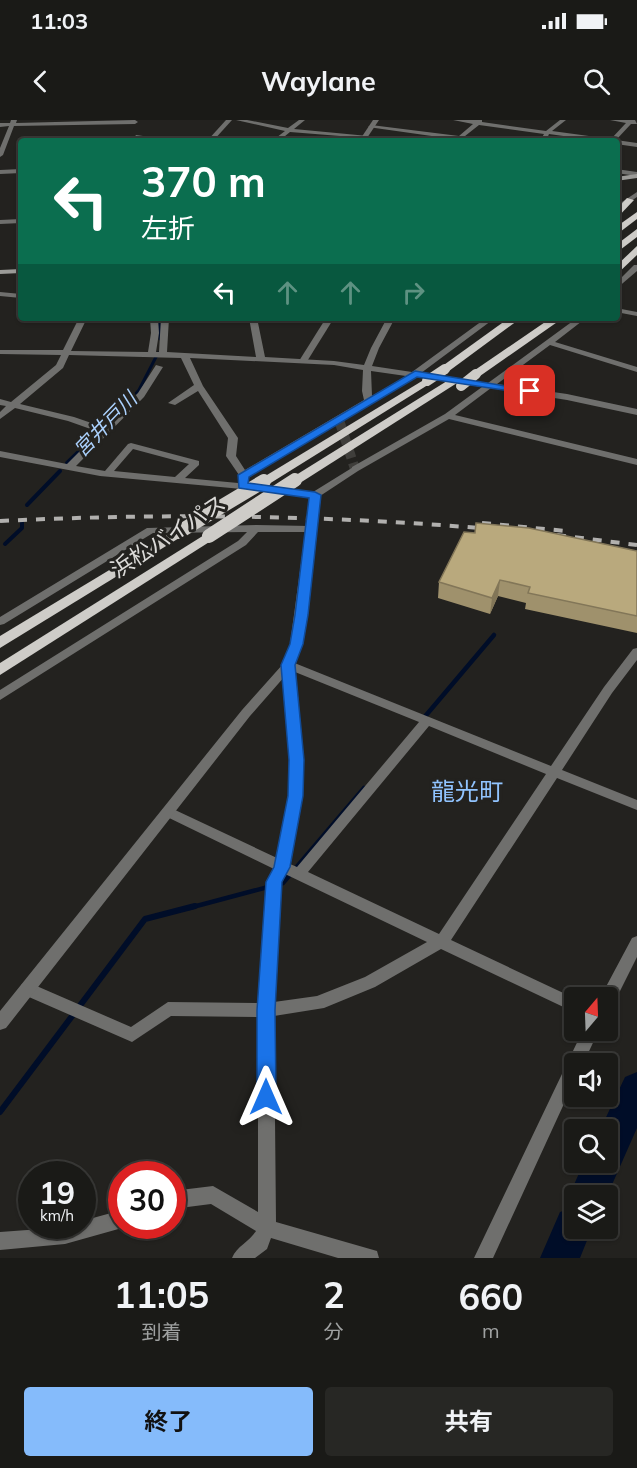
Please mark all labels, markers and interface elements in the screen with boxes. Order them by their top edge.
text: 11:03 [30,7,88,35]
text: Waylane [261,64,376,98]
icon: back [24,65,57,98]
icon: search [580,65,613,98]
text: 370 m [141,155,266,208]
icon: left [42,162,120,240]
text: 左折 [141,211,195,245]
icon: left [208,276,241,309]
icon: ahead [271,276,304,309]
icon: ahead [334,276,367,309]
icon: right [397,276,430,309]
pin [504,365,555,416]
icon: arrive [513,374,546,407]
water label: 宮井戸川 [68,385,143,461]
street label: 浜松バイパス [105,488,231,584]
district label: 龍光町 [431,776,503,806]
north arrow [564,987,618,1041]
map controls [564,987,618,1239]
button: sound [564,1053,618,1107]
position arrow [234,1065,298,1129]
button: search [564,1119,618,1173]
speed limit sign: 30 [108,1161,186,1239]
text: 19 [39,1174,75,1212]
button: layers [564,1185,618,1239]
text: km/h [40,1206,74,1225]
text: 11:05 [114,1272,209,1317]
text: 2 [323,1272,345,1317]
text: 660 [458,1274,523,1319]
text: m [482,1318,500,1343]
text: 到着 [141,1319,181,1344]
text: 分 [324,1319,344,1344]
button: 終了 [24,1387,313,1456]
button: 共有 [325,1387,613,1456]

